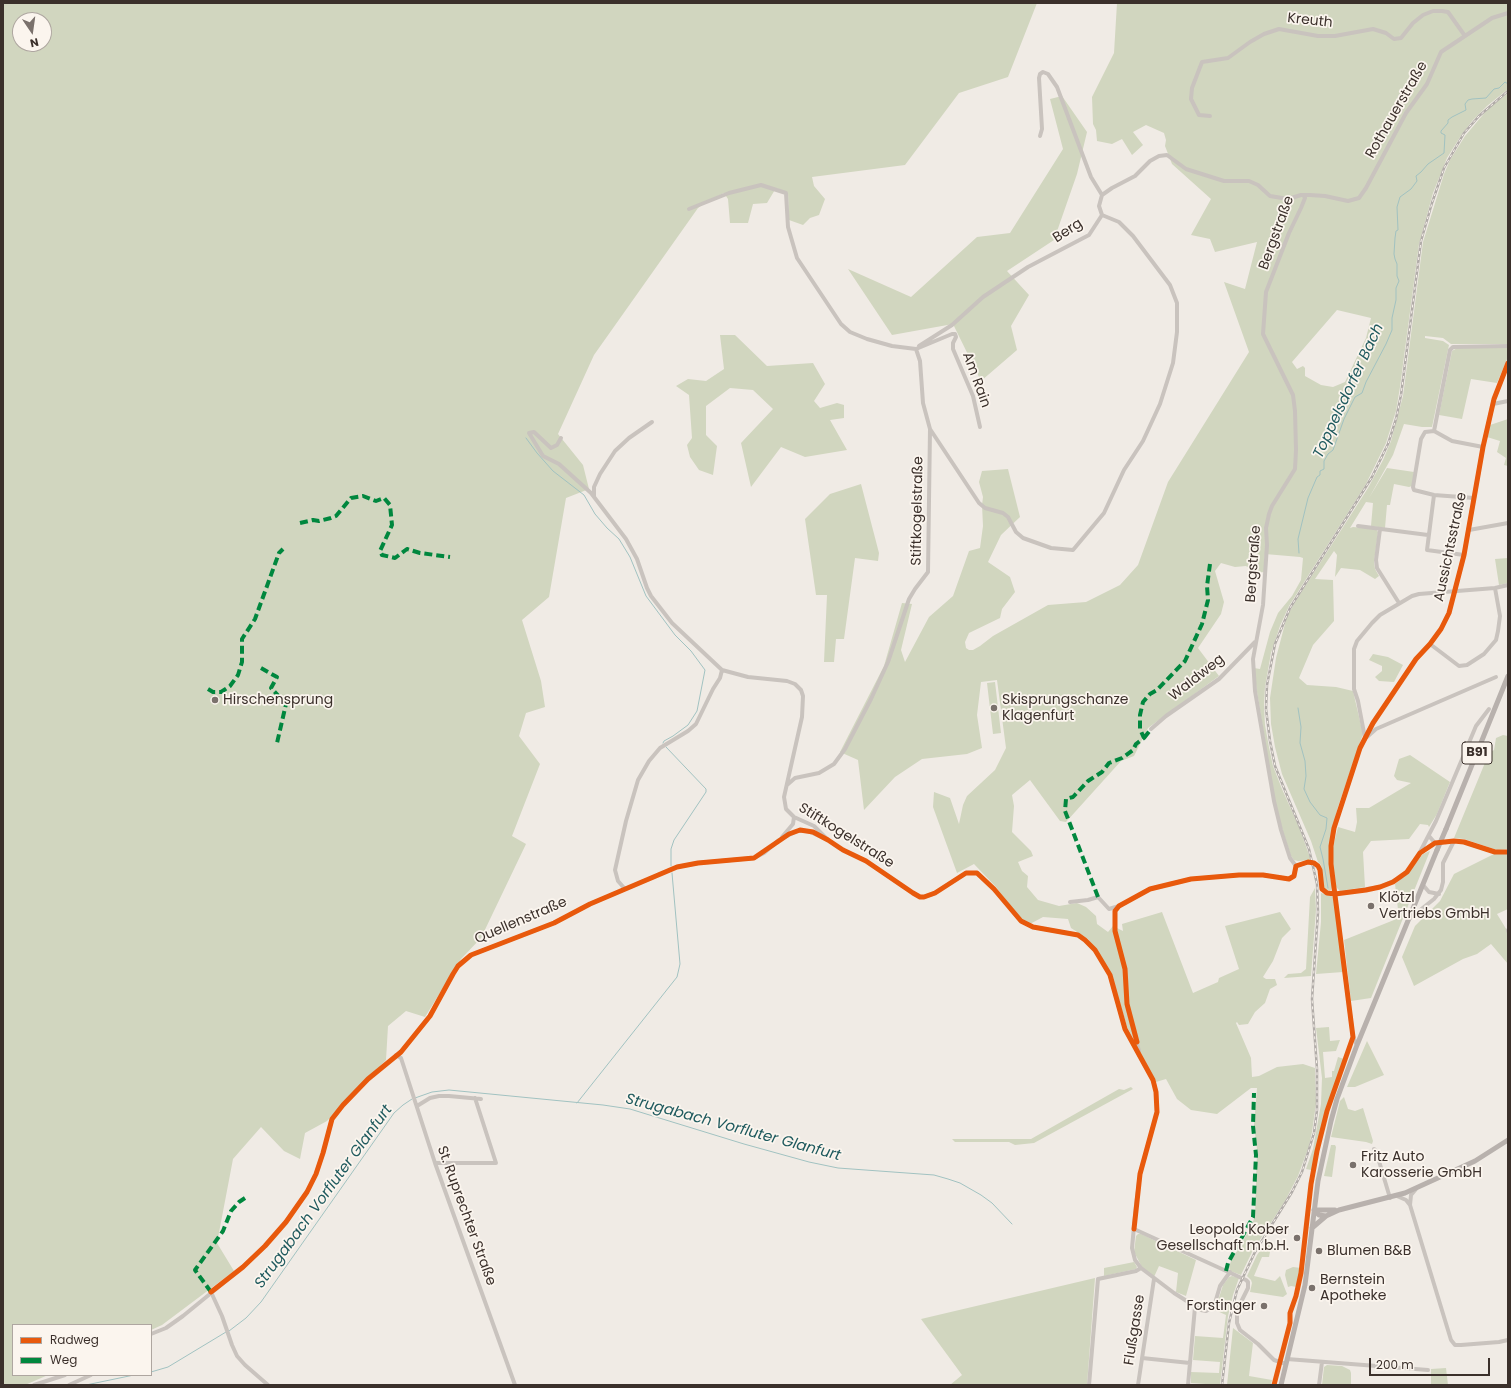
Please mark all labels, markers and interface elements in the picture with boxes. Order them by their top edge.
street label: Kreuth [1287,10,1333,32]
north arrow [12,12,52,52]
text: N [29,34,40,51]
street label: Rothauerstraße [1362,59,1432,161]
street label: Bergstraße [1256,194,1298,272]
street label: Berg [1050,215,1086,247]
water label: Toppelsdorfer Bach [1310,321,1388,461]
street label: Am Rain [958,350,994,410]
street label: Stiftkogelstraße [909,456,927,566]
street label: Aussichtsstraße [1431,491,1471,603]
street label: Bergstraße [1243,525,1265,603]
street label: Waldweg [1166,651,1228,705]
place label: Hirschensprung [223,692,333,708]
place label: Skisprungschanze Klagenfurt [1002,692,1128,724]
marker: Hirschensprung [210,695,220,705]
marker: Skisprungschanze Klagenfurt [989,703,999,713]
road number: B91 [1462,742,1492,764]
street label: Stiftkogelstraße [795,800,897,872]
place label: Klötzl Vertriebs GmbH [1379,890,1490,922]
street label: Quellenstraße [472,894,570,948]
marker: Klötzl Vertriebs GmbH [1366,901,1376,911]
water label: Strugabach Vorfluter Glanfurt [623,1091,843,1165]
water label: Strugabach Vorfluter Glanfurt [251,1102,397,1292]
street label: St. Ruprechter Straße [433,1144,499,1288]
place label: Fritz Auto Karosserie GmbH [1361,1149,1482,1182]
marker: Fritz Auto Karosserie GmbH [1348,1160,1358,1170]
place label: Leopold Kober Gesellschaft m.b.H. [1156,1222,1289,1254]
marker: Leopold Kober Gesellschaft m.b.H. [1292,1233,1302,1243]
place label: Blumen B&B [1327,1243,1411,1259]
marker: Blumen B&B [1314,1246,1324,1256]
place label: Bernstein Apotheke [1320,1272,1386,1304]
marker: Bernstein Apotheke [1307,1283,1317,1293]
street label: Flußgasse [1121,1294,1149,1366]
place label: Forstinger [1187,1298,1256,1314]
marker: Forstinger [1259,1301,1269,1311]
legend [12,1324,152,1376]
text: Radweg [50,1331,99,1348]
scale bar [1371,1350,1492,1376]
text: Weg [50,1351,77,1368]
text: 200 m [1376,1356,1414,1373]

